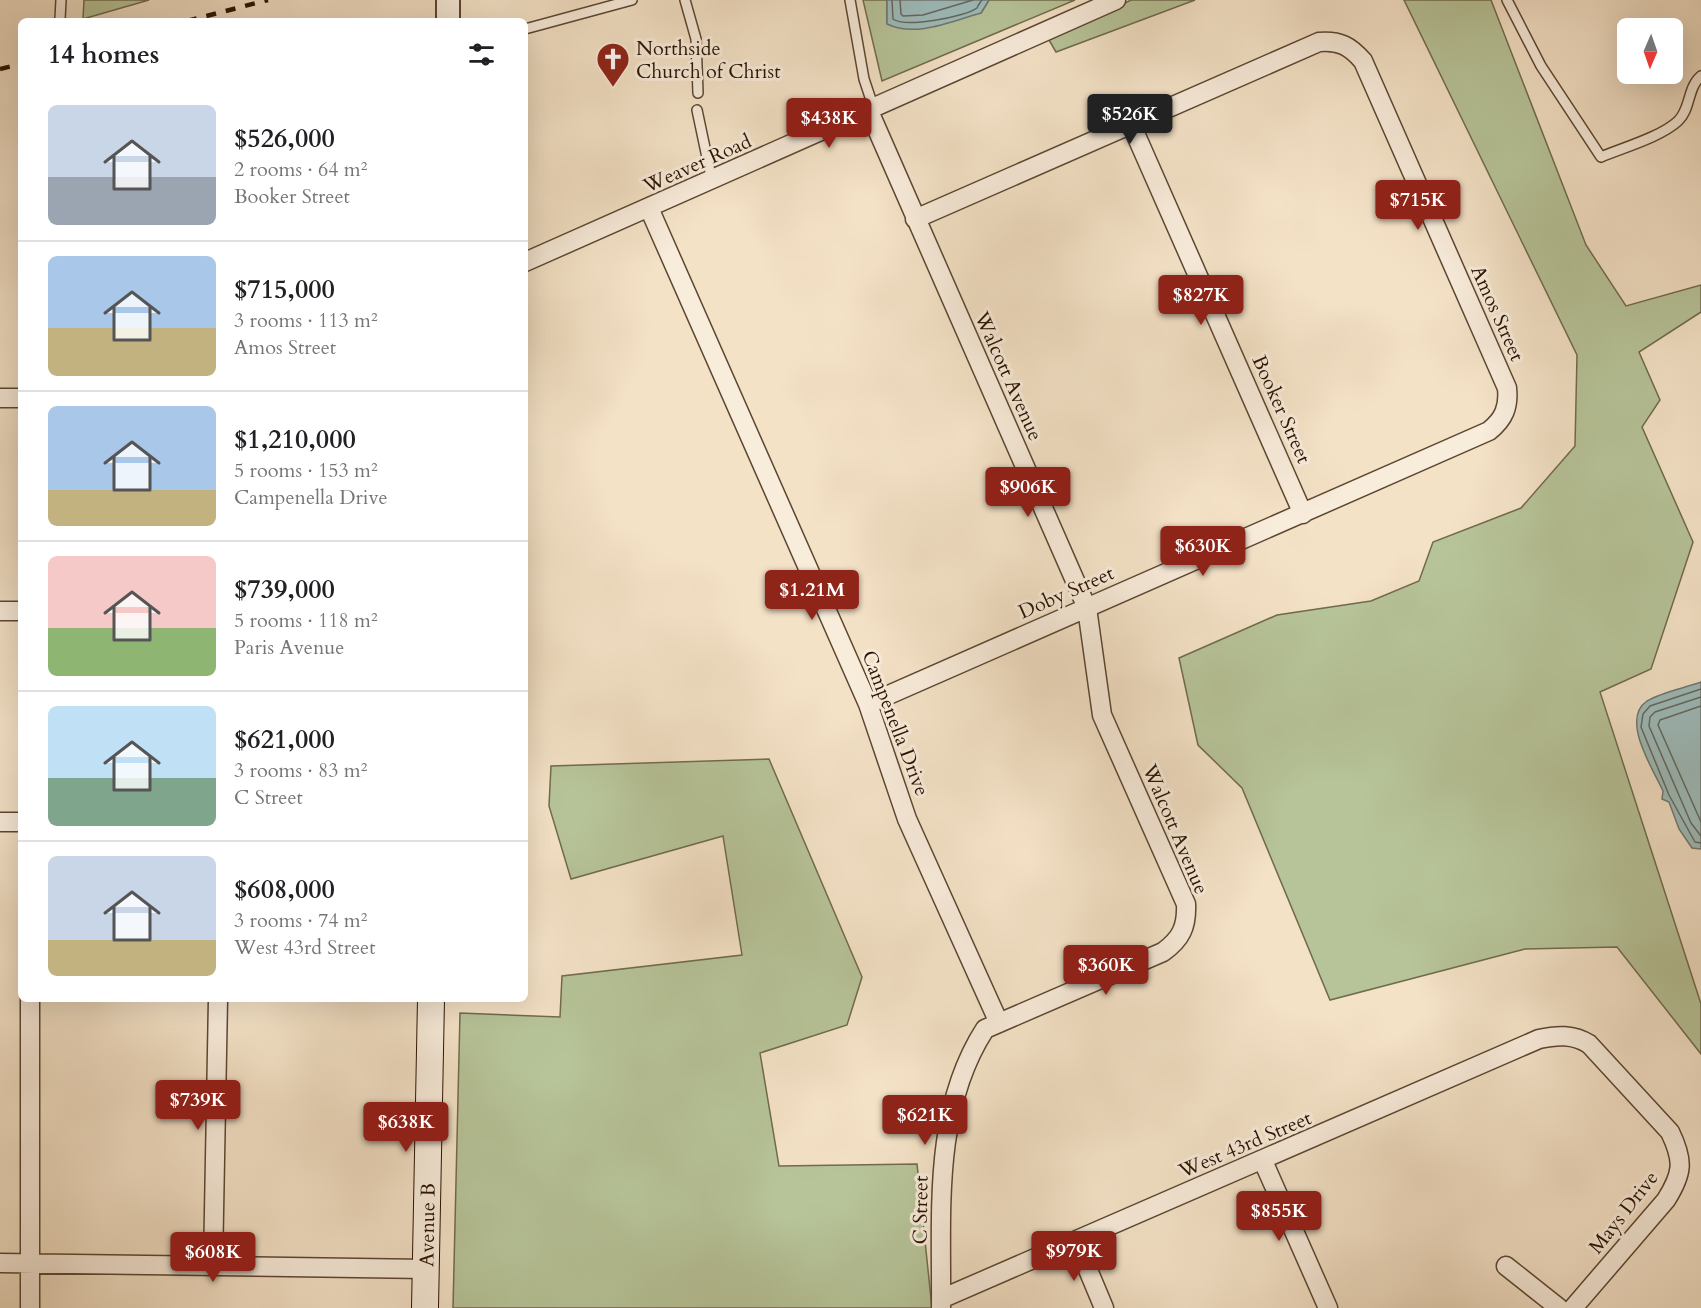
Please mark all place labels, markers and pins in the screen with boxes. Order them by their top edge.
place label: Northside Church of Christ [636,35,781,85]
church icon: Northside Church of Christ [595,41,631,88]
pin: $526K [1088,94,1172,145]
pin: $438K [787,98,871,149]
pin: $715K [1376,180,1460,231]
pin: $827K [1159,275,1243,326]
pin: $906K [986,467,1070,518]
pin: $630K [1161,526,1245,577]
pin: $1.21M [763,570,861,621]
pin: $360K [1064,945,1148,996]
pin: $739K [156,1080,240,1131]
pin: $621K [883,1095,967,1146]
pin: $638K [364,1102,448,1153]
pin: $855K [1237,1191,1321,1242]
pin: $979K [1032,1231,1116,1282]
pin: $608K [171,1232,255,1283]

